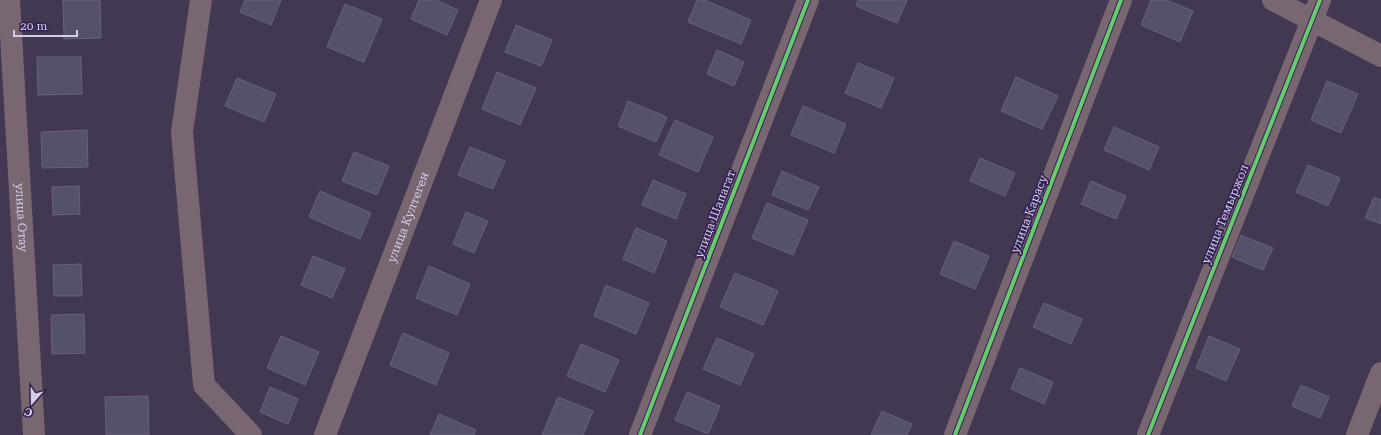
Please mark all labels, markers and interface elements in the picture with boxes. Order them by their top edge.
scale bar [14,12,77,38]
text: 20 m [20,19,47,33]
street label: улица Темыржол [1199,162,1251,266]
street label: улица Шапагат [692,168,738,260]
street label: улица Култеген [384,170,432,265]
street label: улица Карасу [1008,172,1051,255]
street label: улица Отау [13,183,31,253]
north arrow [12,383,52,423]
text: С [23,404,35,419]

